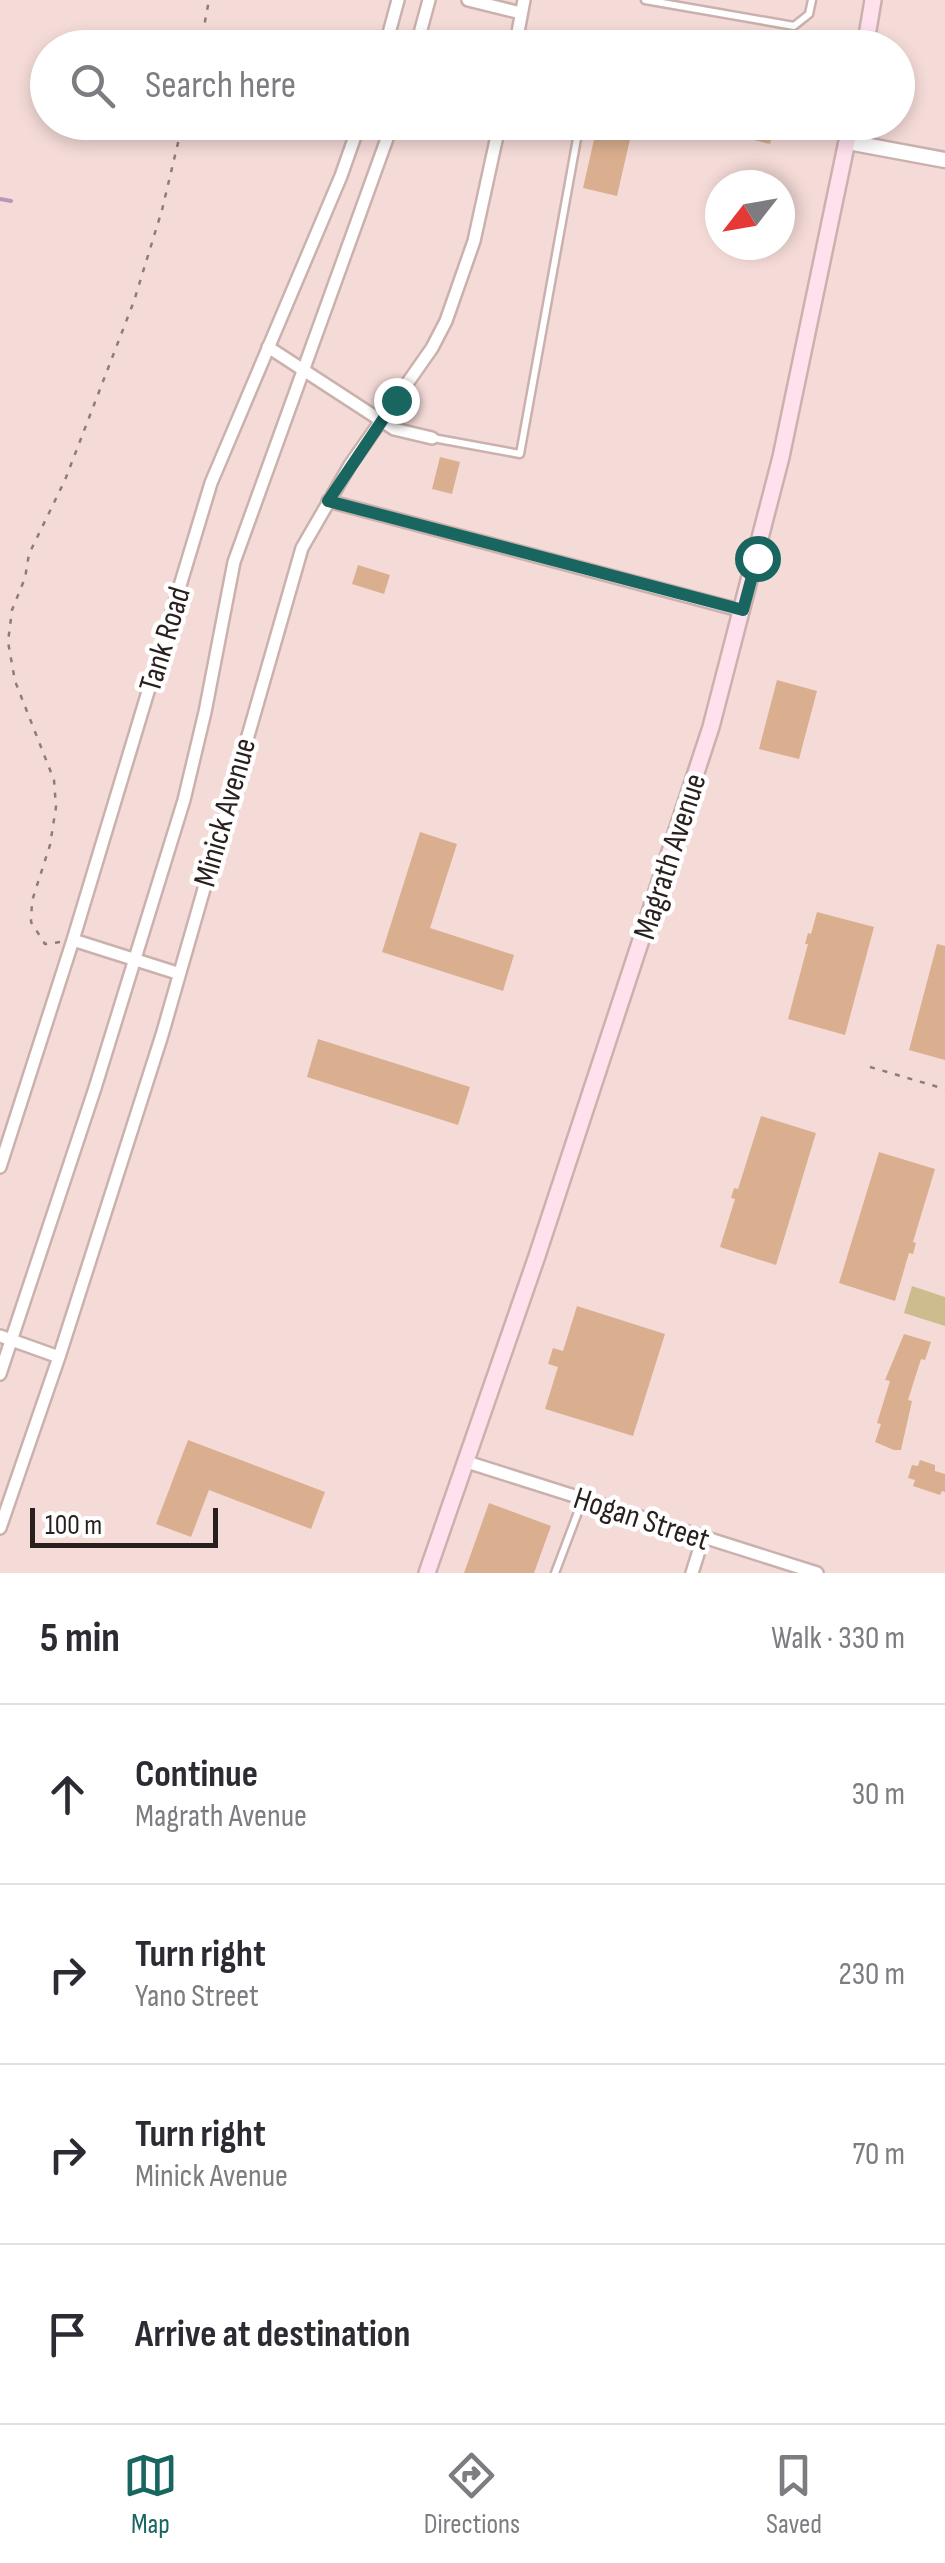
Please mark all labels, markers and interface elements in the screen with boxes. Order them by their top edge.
search box [30,30,915,140]
icon: search [65,58,120,113]
text: Search here [145,63,296,108]
north arrow [705,170,795,260]
route end [374,378,420,424]
route start [735,536,781,582]
street label: Tank Road [131,582,200,697]
street label: Minick Avenue [186,734,265,891]
street label: Magrath Avenue [625,769,716,944]
street label: Hogan Street [569,1479,714,1560]
scale bar [30,1503,218,1548]
text: 100 m [45,1509,102,1542]
text: 5 min [40,1613,120,1664]
text: Walk · 330 m [771,1619,905,1658]
text: Continue [135,1752,258,1797]
icon: ahead [40,1767,95,1822]
text: 30 m [852,1775,905,1814]
text: Magrath Avenue [135,1797,307,1836]
text: Turn right [135,1932,266,1977]
icon: right [40,1947,95,2002]
text: 230 m [838,1955,905,1994]
text: Yano Street [135,1977,259,2016]
text: Turn right [135,2112,266,2157]
icon: right [40,2127,95,2182]
text: 70 m [852,2135,905,2174]
text: Minick Avenue [135,2157,288,2196]
icon: arrive [40,2307,95,2362]
text: Arrive at destination [135,2312,410,2357]
tab: Map [123,2448,178,2541]
tab: Directions [424,2448,520,2541]
tab: Saved [766,2448,822,2541]

